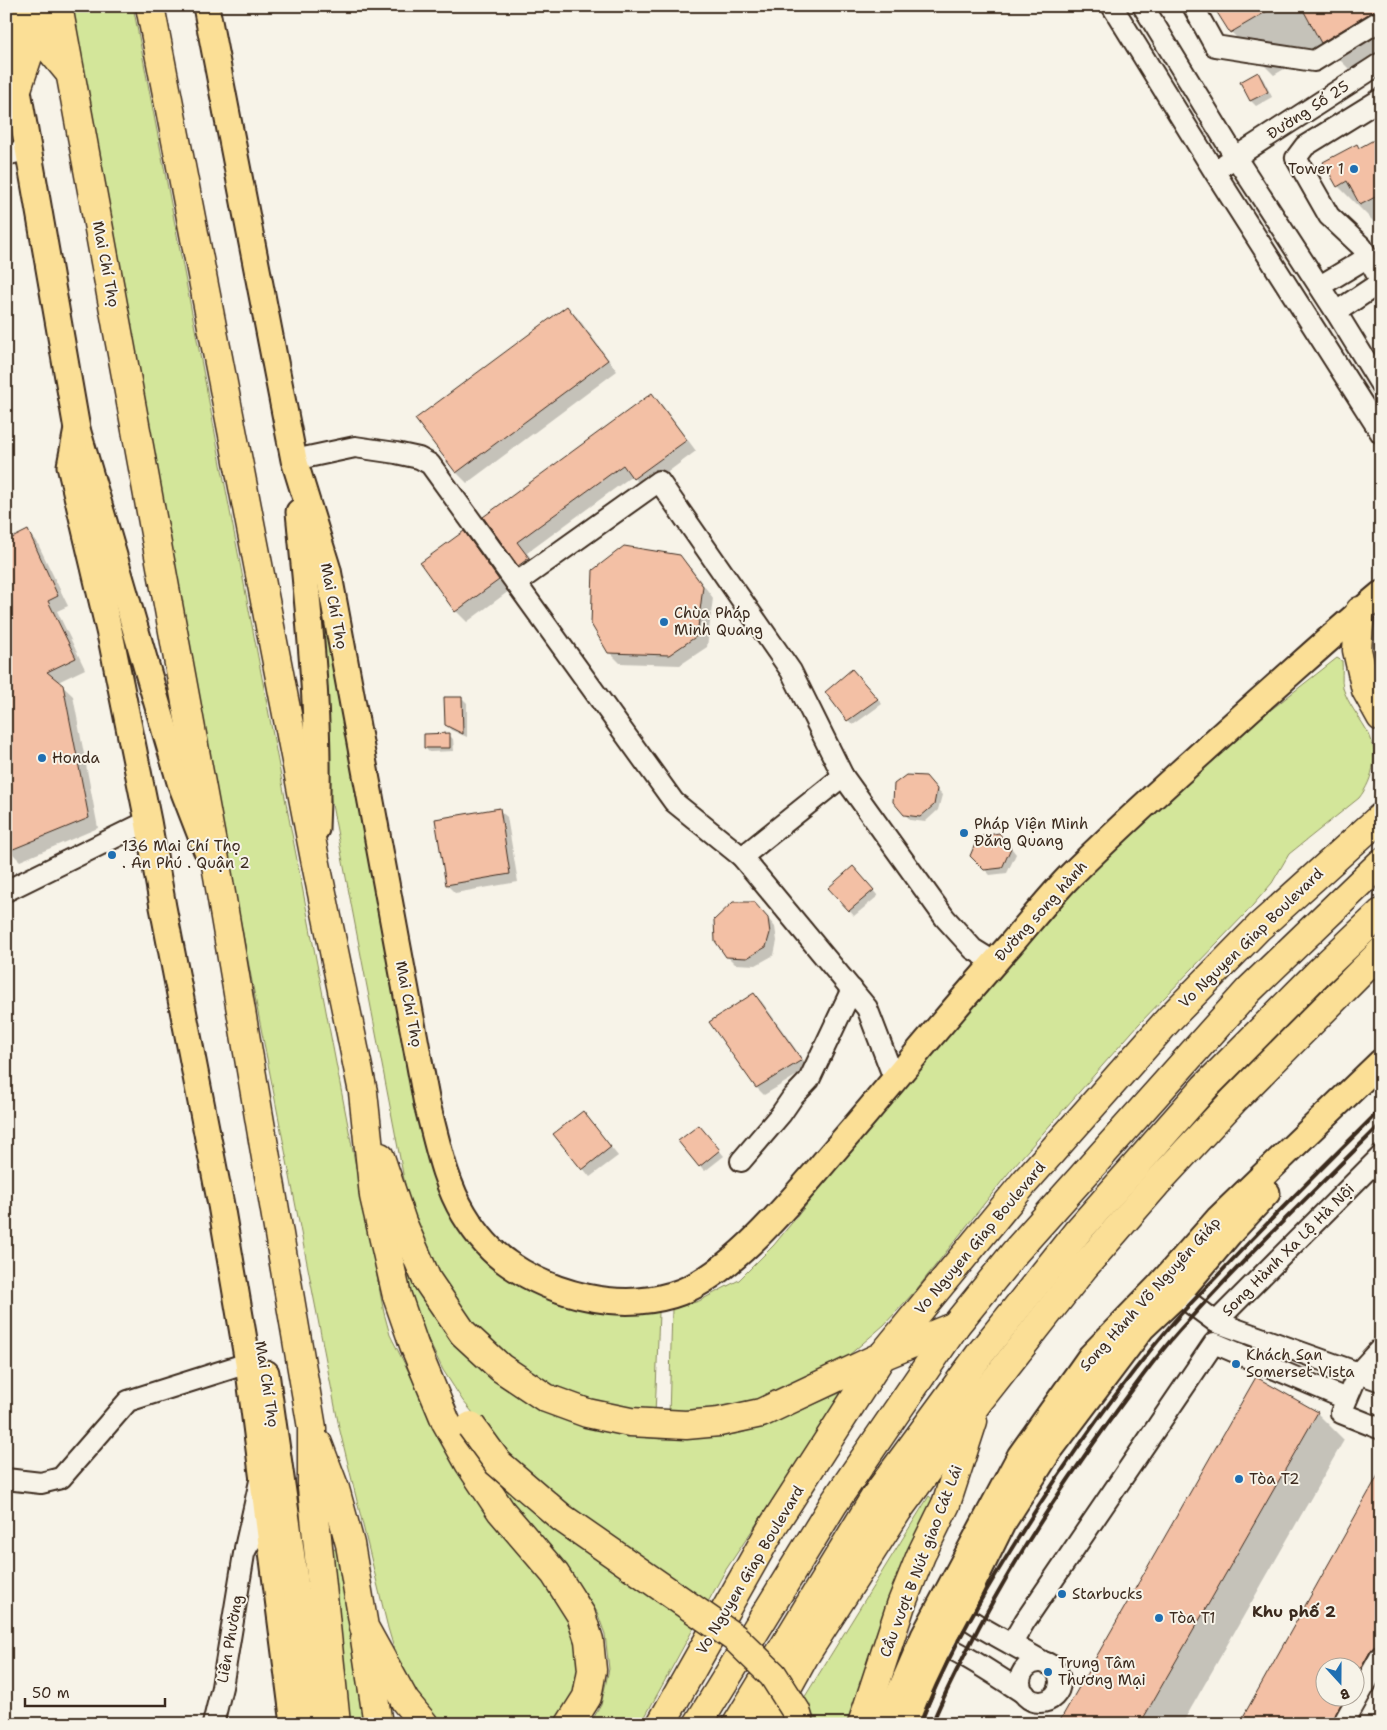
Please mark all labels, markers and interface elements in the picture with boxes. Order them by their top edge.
street label: Đường Số 25 [1263,76,1353,144]
place label: Tower 1 [1288,159,1344,179]
marker: Tower 1 [1348,163,1360,175]
street label: Mai Chí Thọ [88,219,124,309]
street label: Mai Chí Thọ [316,561,352,651]
place label: Chùa Pháp Minh Quang [674,603,763,640]
marker: Chùa Pháp Minh Quang [658,616,670,628]
place label: Honda [52,748,101,768]
marker: Honda [36,752,48,764]
place label: Pháp Viện Minh Đăng Quang [974,814,1088,851]
marker: Pháp Viện Minh Đăng Quang [958,827,970,839]
place label: 136 Mai Chí Thọ . An Phú . Quận 2 [122,836,250,873]
marker: 136 Mai Chí Thọ . An Phú . Quận 2 [106,849,118,861]
street label: Đường song hành [990,856,1092,966]
street label: Vo Nguyen Giap Boulevard [1174,863,1328,1012]
street label: Mai Chí Thọ [391,959,427,1049]
street label: Vo Nguyen Giap Boulevard [910,1157,1050,1319]
street label: Song Hành Xa Lộ Hà Nội [1217,1179,1359,1321]
street label: Song Hành Võ Nguyên Giáp [1075,1212,1225,1376]
street label: Mai Chí Thọ [250,1339,284,1429]
place label: Khách Sạn Somerset Vista [1246,1345,1355,1382]
marker: Khách Sạn Somerset Vista [1230,1358,1242,1370]
street label: Cầu vượt B Nút giao Cát Lái [875,1462,967,1660]
place label: Tòa T2 [1249,1469,1300,1489]
marker: Tòa T2 [1233,1473,1245,1485]
street label: Vo Nguyen Giap Boulevard [692,1481,809,1658]
place label: Starbucks [1072,1584,1143,1604]
marker: Starbucks [1056,1588,1068,1600]
street label: Liên Phường [212,1593,248,1685]
district label: Khu phố 2 [1252,1601,1336,1622]
place label: Tòa T1 [1169,1608,1215,1628]
marker: Tòa T1 [1153,1612,1165,1624]
place label: Trung Tâm Thương Mại [1058,1653,1146,1690]
north arrow [1314,1658,1364,1708]
marker: Trung Tâm Thương Mại [1042,1666,1054,1678]
scale bar [25,1675,165,1707]
text: 50 m [32,1683,70,1703]
text: B [1337,1684,1352,1704]

